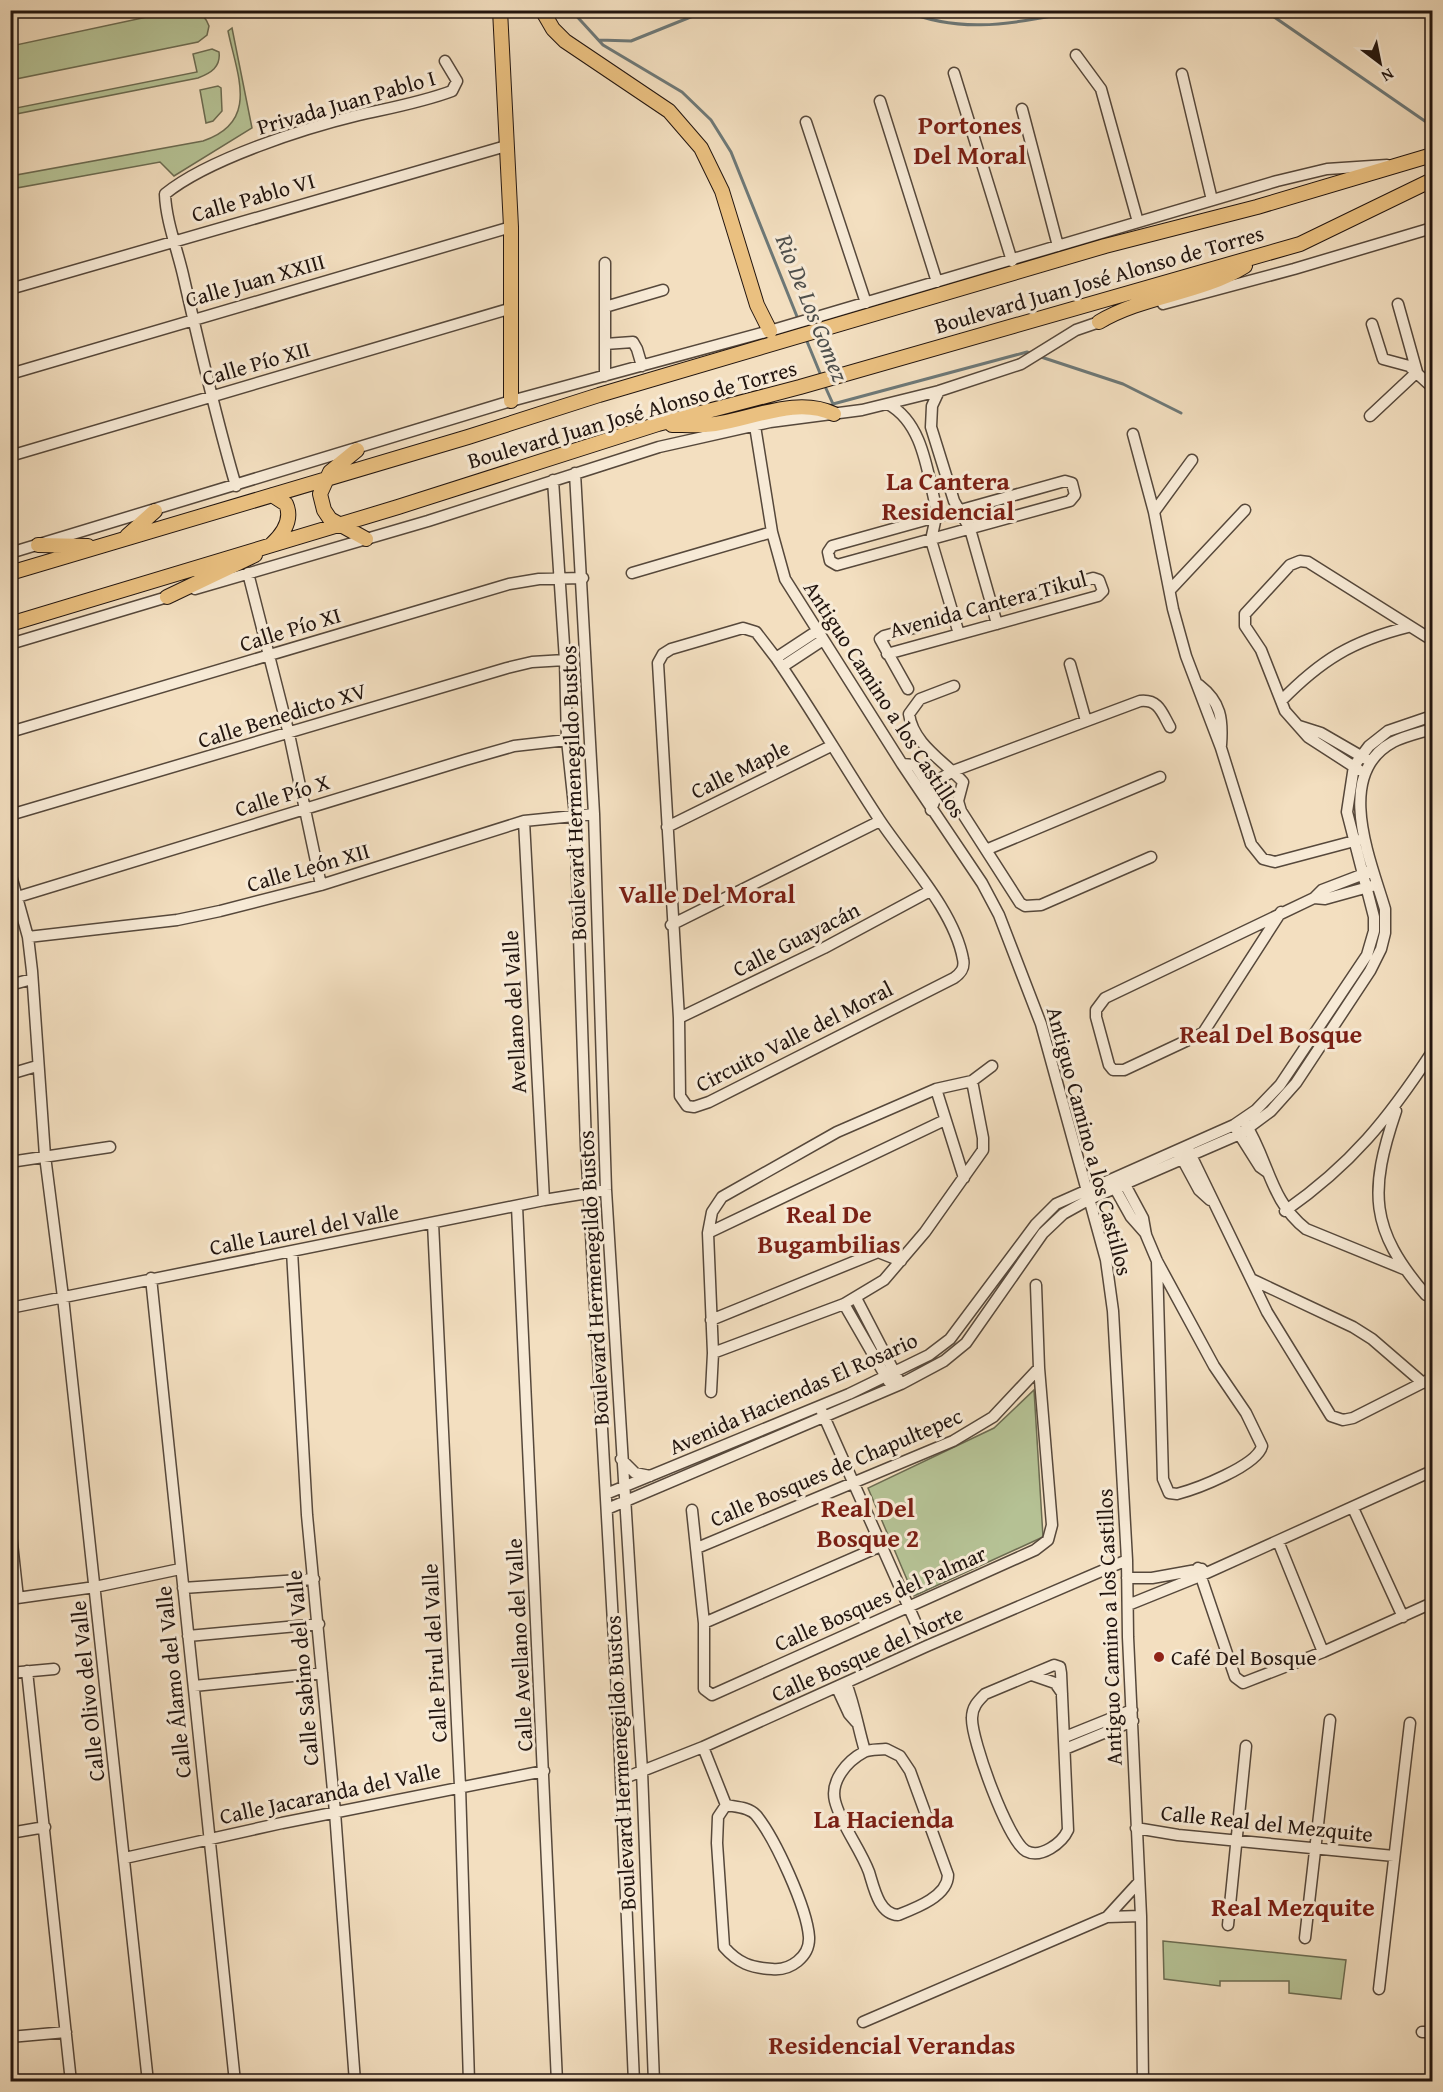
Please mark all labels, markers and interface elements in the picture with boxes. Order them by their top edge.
north arrow [1350,33,1410,93]
street label: Privada Juan Pablo I [253,61,439,143]
text: N [1377,63,1399,89]
district label: Portones Del Moral [914,105,1026,174]
street label: Calle Pablo VI [188,164,318,230]
street label: Boulevard Juan José Alonso de Torres [931,217,1267,341]
water label: Rio De Los Gomez [767,228,858,388]
street label: Calle Juan XXIII [181,245,329,315]
street label: Calle Pío XII [198,332,314,394]
street label: Boulevard Juan José Alonso de Torres [464,352,800,476]
district label: La Cantera Residencial [882,461,1014,530]
street label: Avenida Cantera Tikul [886,562,1090,646]
street label: Antiguo Camino a los Castillos [796,574,974,824]
street label: Calle Pío XI [235,598,345,660]
street label: Boulevard Hermenegildo Bustos [552,645,594,941]
street label: Calle Benedicto XV [194,674,370,756]
street label: Calle Maple [685,731,795,807]
street label: Calle Pío X [231,765,334,825]
street label: Calle León XII [243,834,373,900]
district label: Valle Del Moral [619,874,795,913]
street label: Calle Guayacán [727,893,866,985]
street label: Avellano del Valle [494,930,534,1094]
street label: Circuito Valle del Moral [690,972,898,1100]
street label: Antiguo Camino a los Castillos [1039,1003,1141,1279]
district label: Real Del Bosque [1180,1014,1363,1053]
street label: Boulevard Hermenegildo Bustos [569,1130,617,1426]
district label: Real De Bugambilias [757,1194,901,1263]
street label: Calle Laurel del Valle [207,1195,401,1263]
street label: Avenida Haciendas El Rosario [663,1324,923,1462]
street label: Calle Bosques de Chapultepec [705,1399,967,1535]
district label: Real Del Bosque 2 [817,1488,919,1557]
street label: Antiguo Camino a los Castillos [1088,1488,1130,1766]
street label: Calle Bosques del Palmar [769,1537,991,1659]
street label: Calle Avellano del Valle [497,1538,541,1752]
street label: Calle Pirul del Valle [413,1563,455,1743]
street label: Calle Sabino del Valle [278,1569,326,1767]
street label: Calle Álamo del Valle [147,1584,199,1780]
street label: Calle Bosque del Norte [766,1596,968,1710]
street label: Calle Olivo del Valle [62,1599,112,1783]
street label: Boulevard Hermenegildo Bustos [596,1615,644,1911]
place label: Café Del Bosque [1171,1641,1317,1673]
marker: Café Del Bosque [1152,1650,1166,1664]
street label: Calle Jacaranda del Valle [217,1754,443,1832]
street label: Calle Real del Mezquite [1159,1796,1375,1850]
district label: La Hacienda [814,1799,955,1838]
district label: Real Mezquite [1211,1887,1375,1926]
district label: Residencial Verandas [769,2025,1015,2064]

